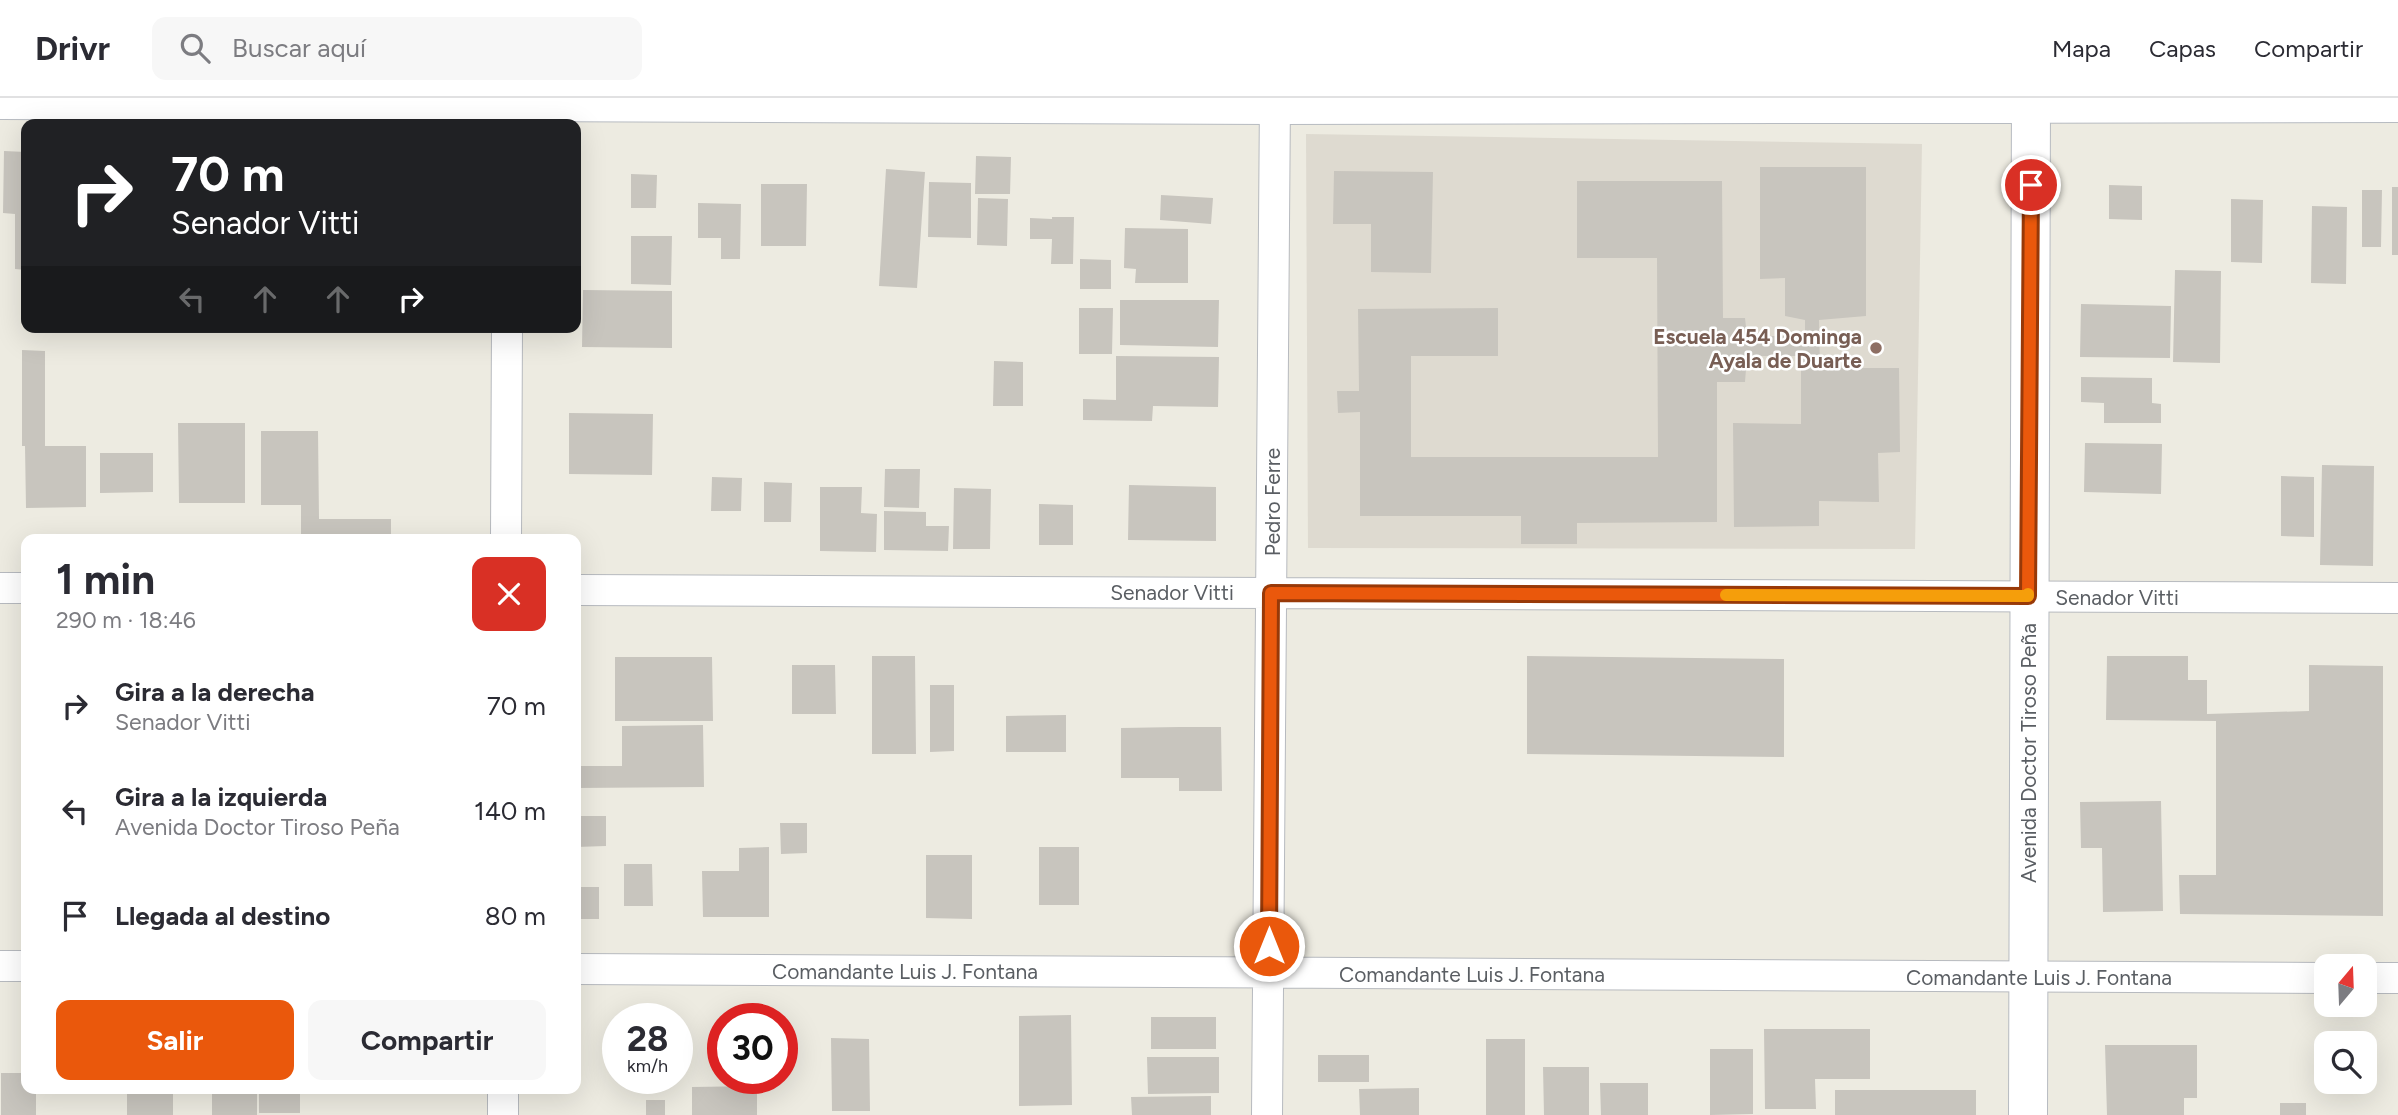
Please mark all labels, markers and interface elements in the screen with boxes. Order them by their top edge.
search box [152,17,642,80]
text: Drivr [35,29,110,68]
icon: search [176,29,214,67]
text: Buscar aquí [232,32,366,64]
text: Mapa [2052,34,2111,63]
text: Capas [2149,34,2216,63]
text: Compartir [2254,34,2363,63]
text: 70 m [171,144,284,203]
icon: right [56,147,147,238]
pin [2001,155,2061,215]
icon: arrive [2012,166,2050,204]
text: Senador Vitti [171,204,360,242]
icon: left [173,280,211,318]
icon: ahead [246,280,284,318]
icon: ahead [319,280,357,318]
icon: right [392,280,430,318]
place label: Escuela 454 Dominga Ayala de Duarte [1653,324,1862,373]
marker: Escuela 454 Dominga Ayala de Duarte [1868,340,1884,356]
street label: Pedro Ferre [1260,448,1285,556]
text: 1 min [56,554,155,605]
button: close [472,557,546,631]
street label: Senador Vitti [1110,580,1234,605]
street label: Senador Vitti [2055,585,2179,610]
text: 290 m · 18:46 [56,606,196,634]
street label: Avenida Doctor Tiroso Peña [2016,623,2041,883]
text: Gira a la derecha [115,676,315,708]
icon: right [56,687,94,725]
text: 70 m [487,690,546,722]
text: Senador Vitti [115,708,251,736]
text: Gira a la izquierda [115,781,327,813]
icon: left [56,792,94,830]
text: 140 m [474,795,546,827]
text: Avenida Doctor Tiroso Peña [115,813,400,841]
icon: arrive [56,897,94,935]
text: Llegada al destino [115,900,330,932]
text: 80 m [485,900,546,932]
position arrow [1232,909,1306,983]
north arrow [2314,954,2376,1017]
map controls [2314,954,2377,1094]
street label: Comandante Luis J. Fontana [772,959,1038,984]
street label: Comandante Luis J. Fontana [1339,962,1605,987]
street label: Comandante Luis J. Fontana [1906,965,2172,990]
button: Salir [56,1000,294,1080]
button: Compartir [308,1000,546,1080]
speed limit sign: 30 [707,1003,798,1094]
text: 28 [627,1018,668,1060]
button: search [2314,1031,2377,1094]
text: km/h [627,1055,668,1077]

